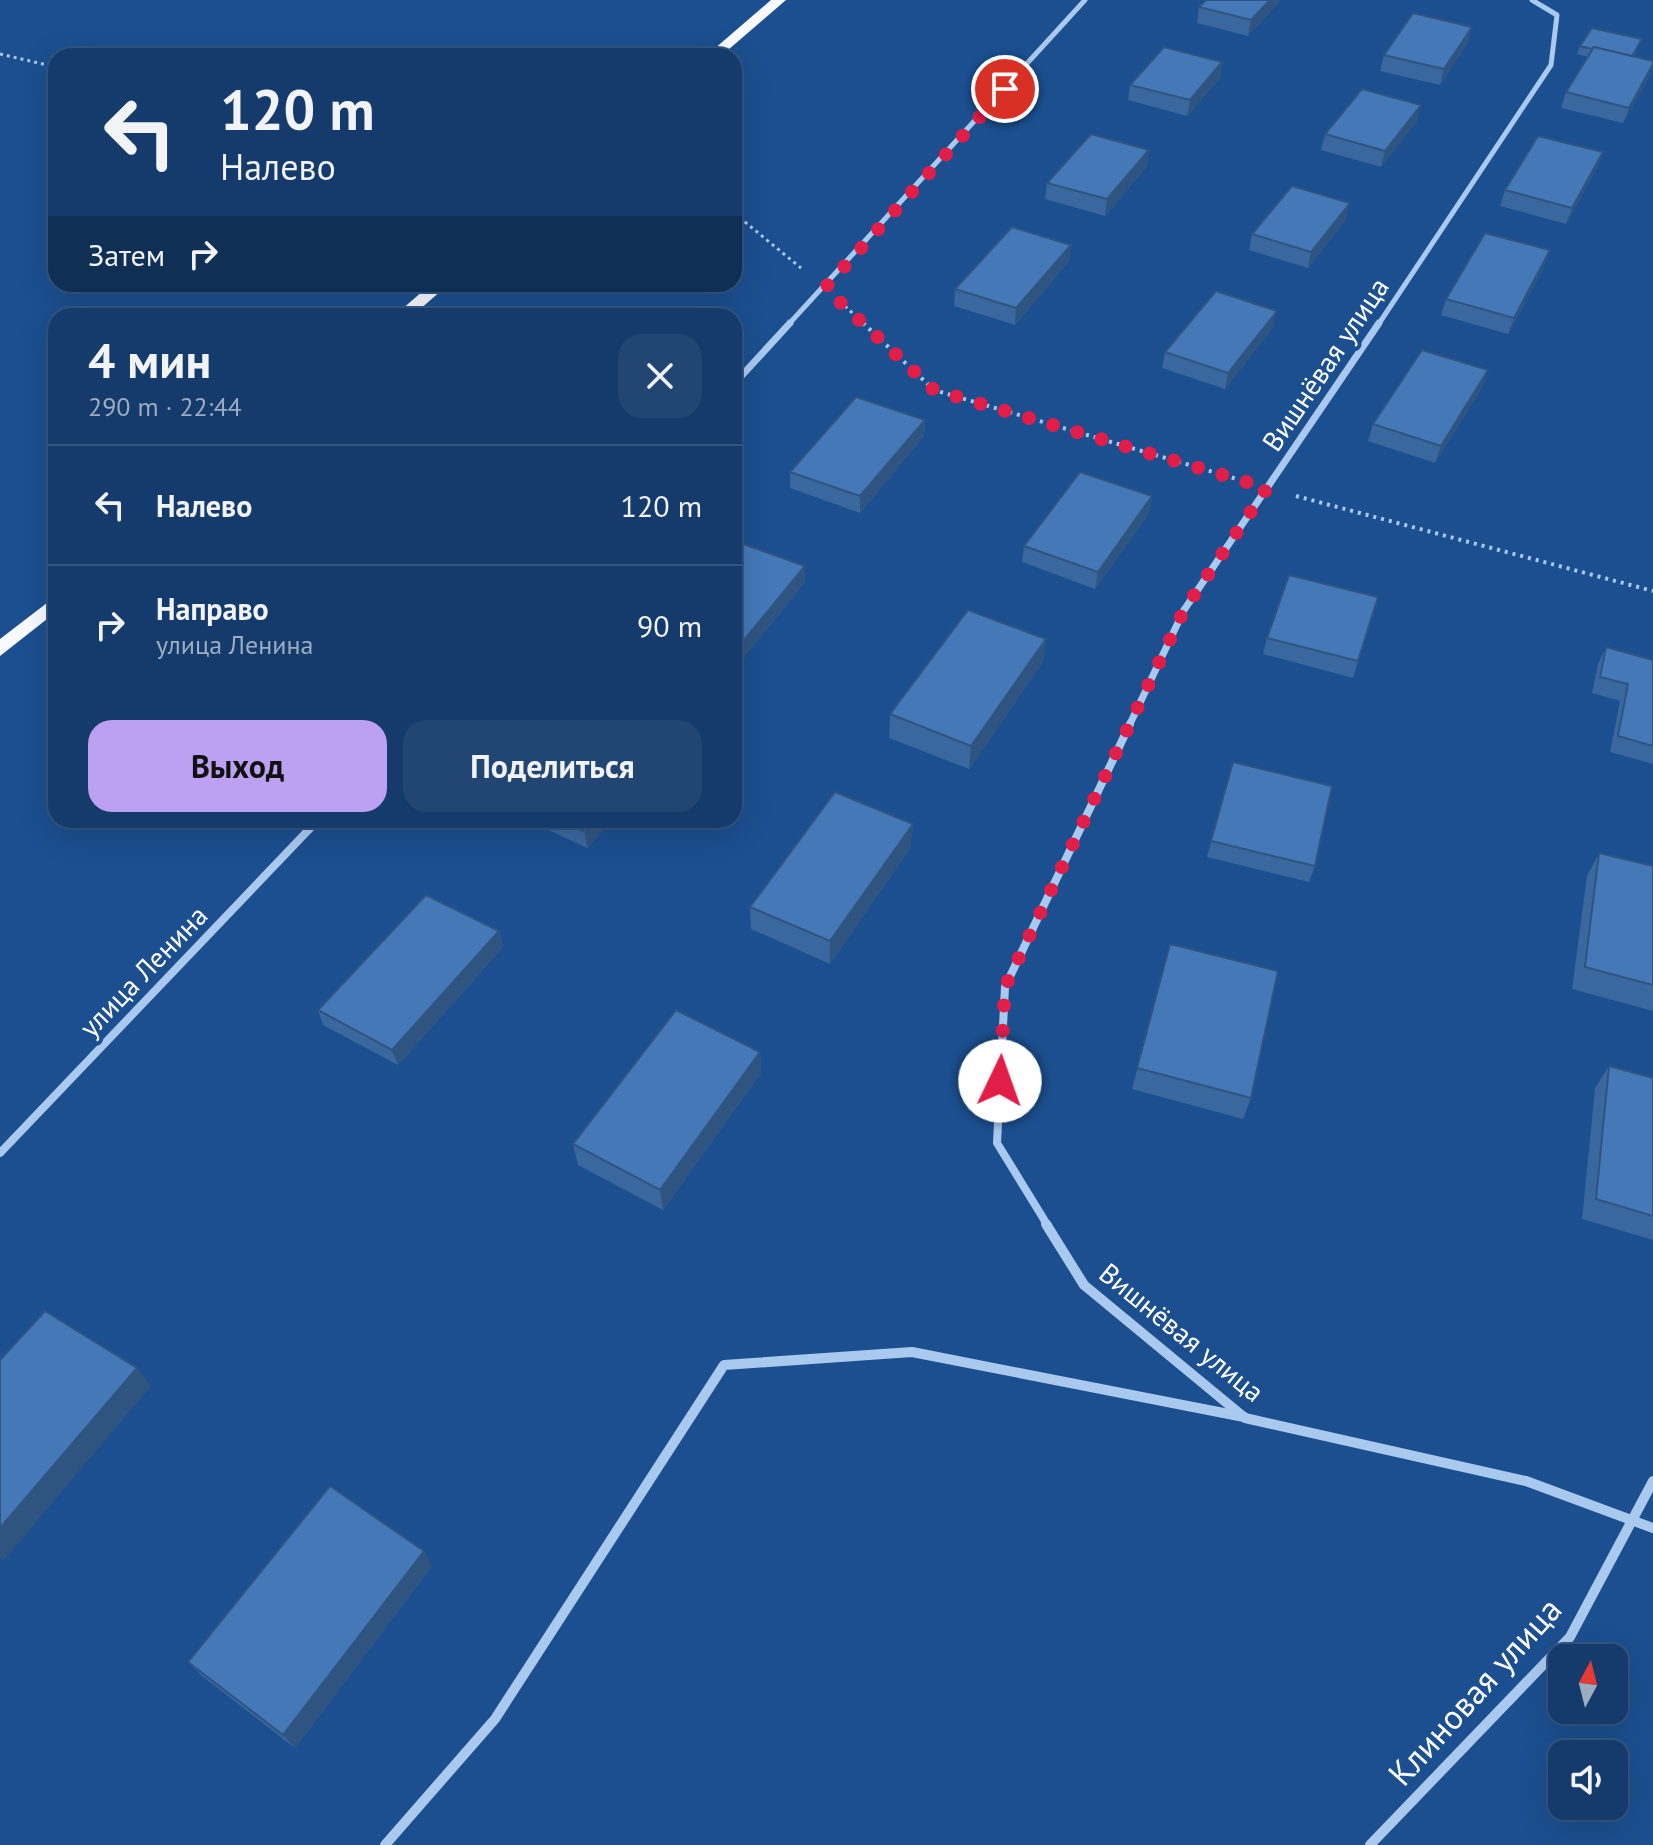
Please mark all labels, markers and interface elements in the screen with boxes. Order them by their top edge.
pin [971,55,1039,123]
icon: arrive [983,67,1027,111]
text: 120 m [220,73,375,145]
icon: left [88,80,192,184]
text: Налево [220,143,336,190]
icon: right [181,232,225,276]
text: Затем [88,235,165,274]
street label: Вишнёвая улица [1253,270,1397,458]
text: 4 мин [88,329,211,391]
button: close [618,334,702,418]
text: 290 m · 22:44 [88,390,242,423]
icon: left [88,483,132,527]
text: Налево [156,486,252,525]
text: 120 m [621,486,702,525]
text: Направо [156,589,269,628]
icon: right [88,603,132,647]
text: 90 m [637,606,702,645]
text: улица Ленина [156,628,313,661]
button: Выход [88,720,387,812]
button: Поделиться [403,720,702,812]
street label: улица Ленина [71,897,215,1045]
position arrow [958,1039,1042,1123]
street label: Вишнёвая улица [1092,1254,1272,1410]
street label: Клиновая улица [1378,1588,1570,1794]
north arrow [1548,1644,1628,1724]
map controls [1548,1644,1628,1820]
button: sound [1548,1740,1628,1820]

